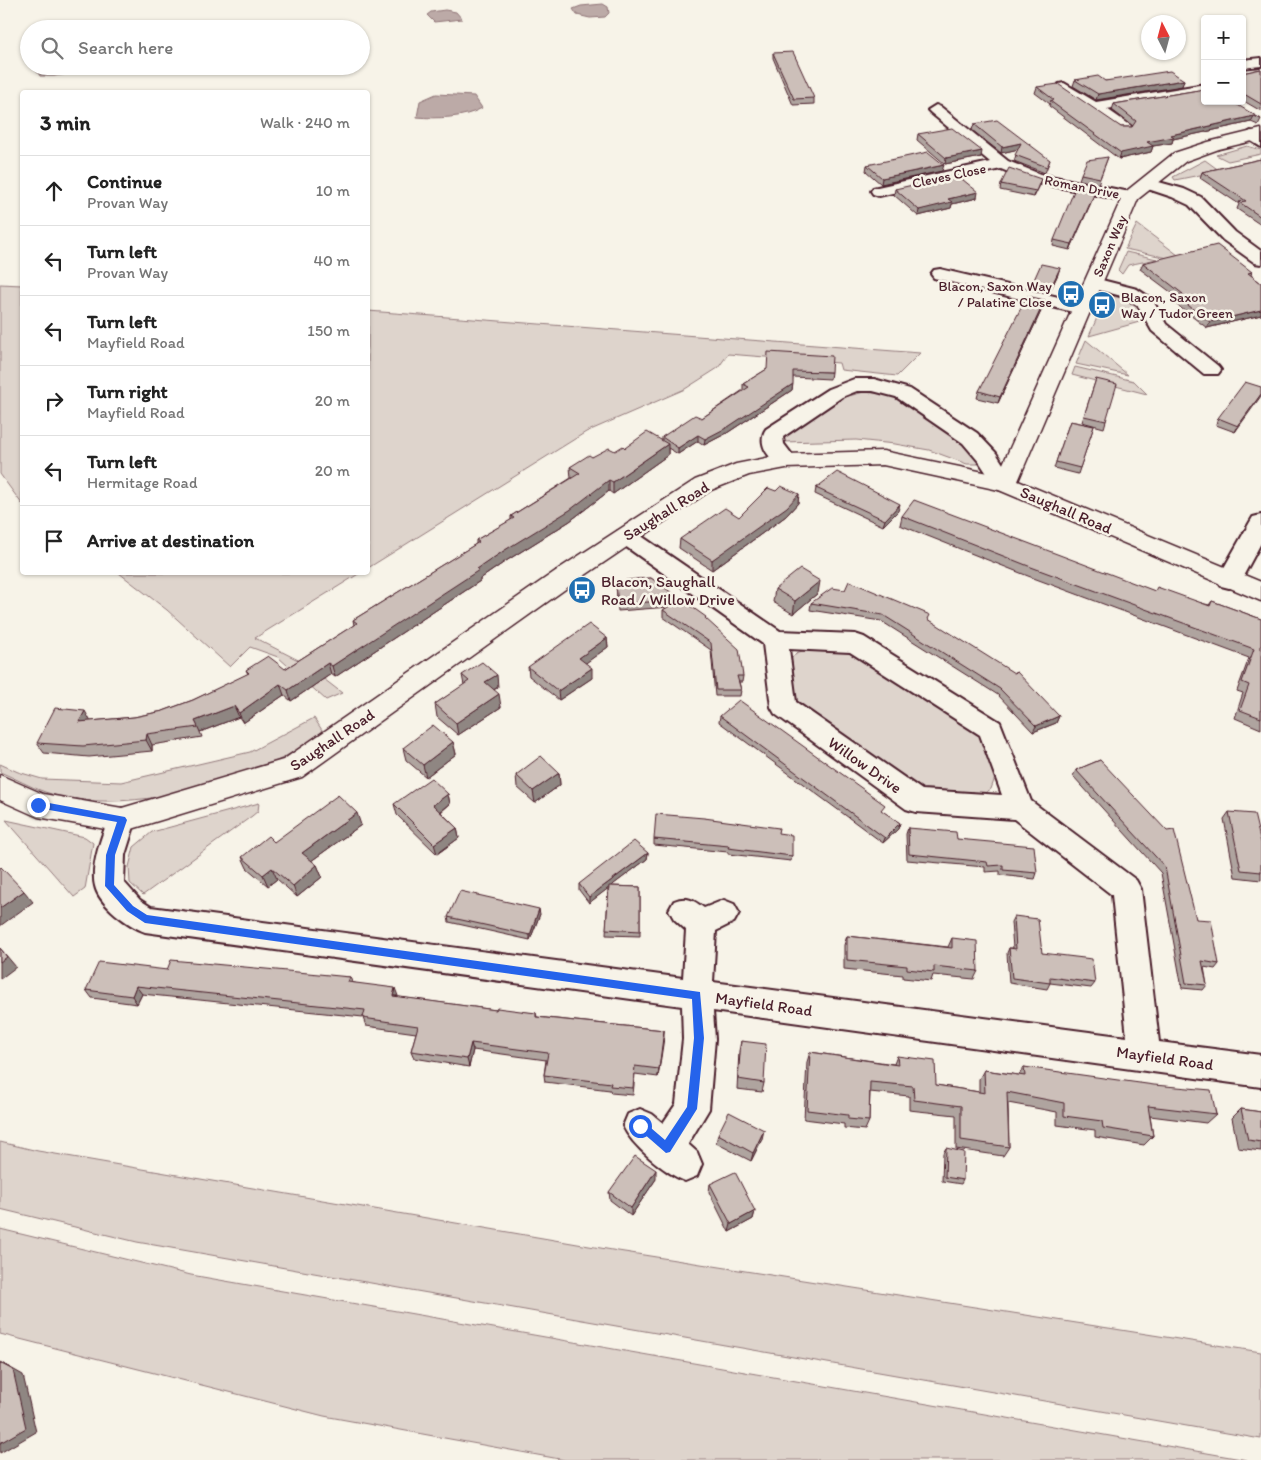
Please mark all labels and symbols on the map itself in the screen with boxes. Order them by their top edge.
north arrow [1141,15,1186,60]
street label: Cleves Close [910,160,988,192]
street label: Roman Drive [1043,171,1121,203]
street label: Saxon Way [1089,212,1131,280]
place label: Blacon, Saxon Way / Palatine Close [938,278,1052,311]
bus stop icon: Blacon, Saxon Way / Palatine Close [1056,279,1086,309]
place label: Blacon, Saxon Way / Tudor Green [1121,289,1233,322]
bus stop icon: Blacon, Saxon Way / Tudor Green [1087,290,1117,320]
street label: Saughall Road [620,477,713,545]
street label: Saughall Road [1017,482,1115,538]
place label: Blacon, Saughall Road / Willow Drive [601,572,735,609]
bus stop icon: Blacon, Saughall Road / Willow Drive [567,575,597,605]
street label: Saughall Road [286,705,378,775]
street label: Willow Drive [825,733,905,797]
route end [27,794,50,817]
street label: Mayfield Road [714,988,814,1020]
street label: Mayfield Road [1115,1042,1215,1074]
route start [629,1115,652,1138]

